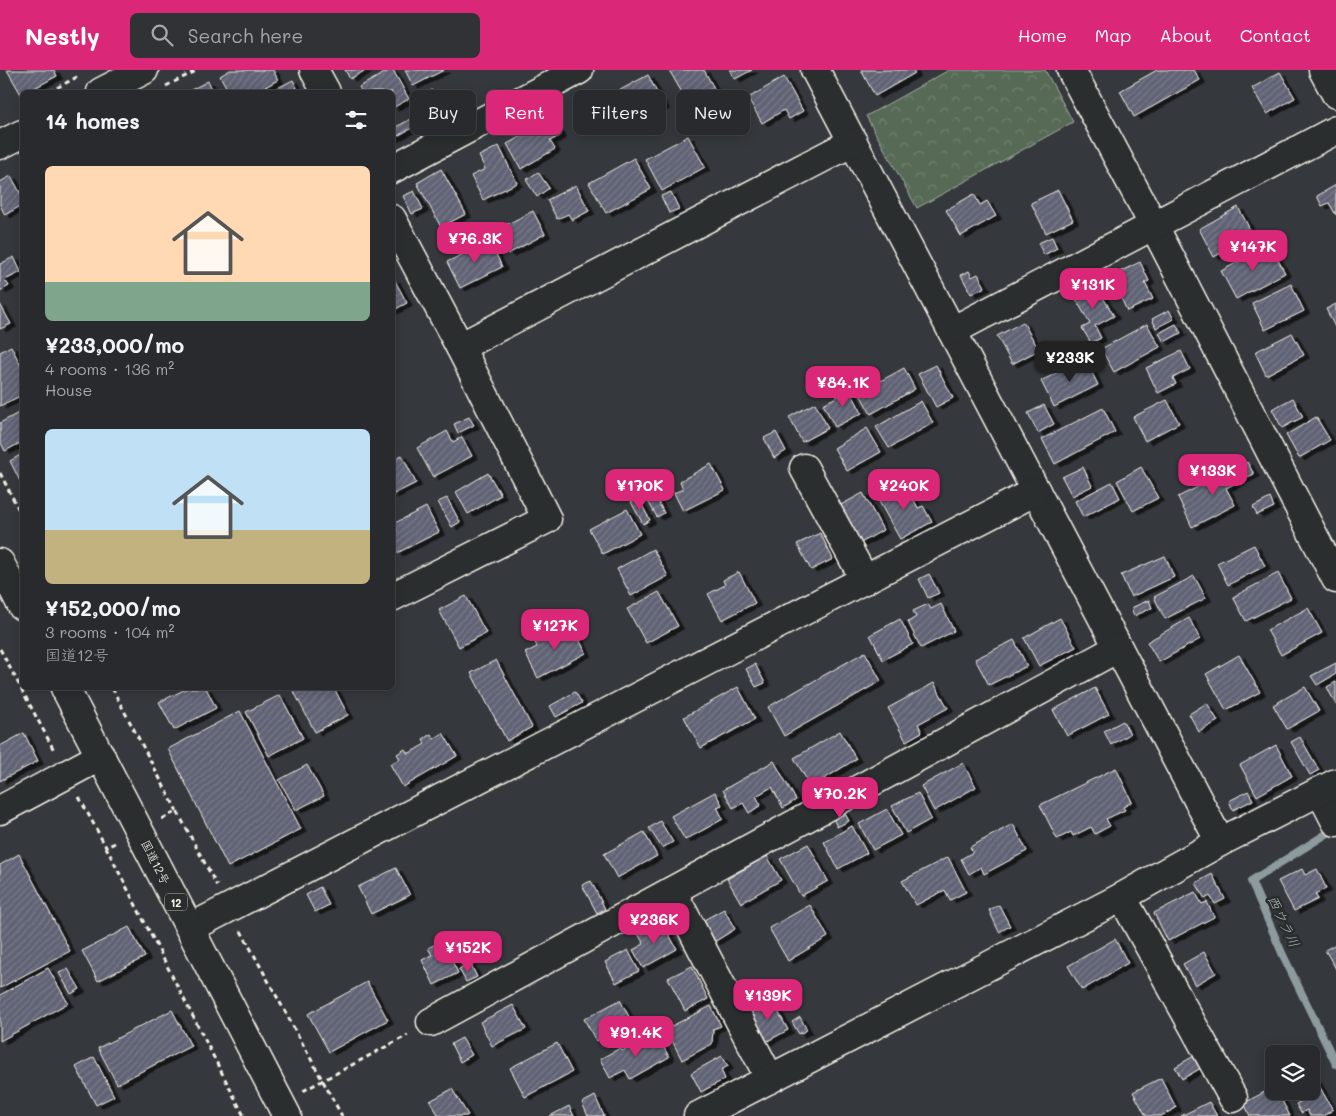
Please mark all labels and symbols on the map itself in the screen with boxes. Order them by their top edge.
pin: ¥76.3K [434,222,516,264]
pin: ¥147K [1218,230,1288,272]
pin: ¥131K [1058,268,1128,310]
pin: ¥233K [1035,340,1105,383]
pin: ¥84.1K [802,366,884,408]
pin: ¥133K [1178,454,1248,496]
pin: ¥170K [605,468,675,511]
pin: ¥240K [869,468,939,511]
pin: ¥127K [520,608,590,651]
pin: ¥70.2K [799,776,881,819]
street label: 国道12号 [138,837,174,887]
water label: 西ウラ川 [1264,892,1304,950]
road number: 12 [165,894,187,910]
pin: ¥236K [619,902,689,945]
pin: ¥152K [433,930,503,973]
pin: ¥139K [733,978,803,1021]
pin: ¥91.4K [595,1016,677,1058]

